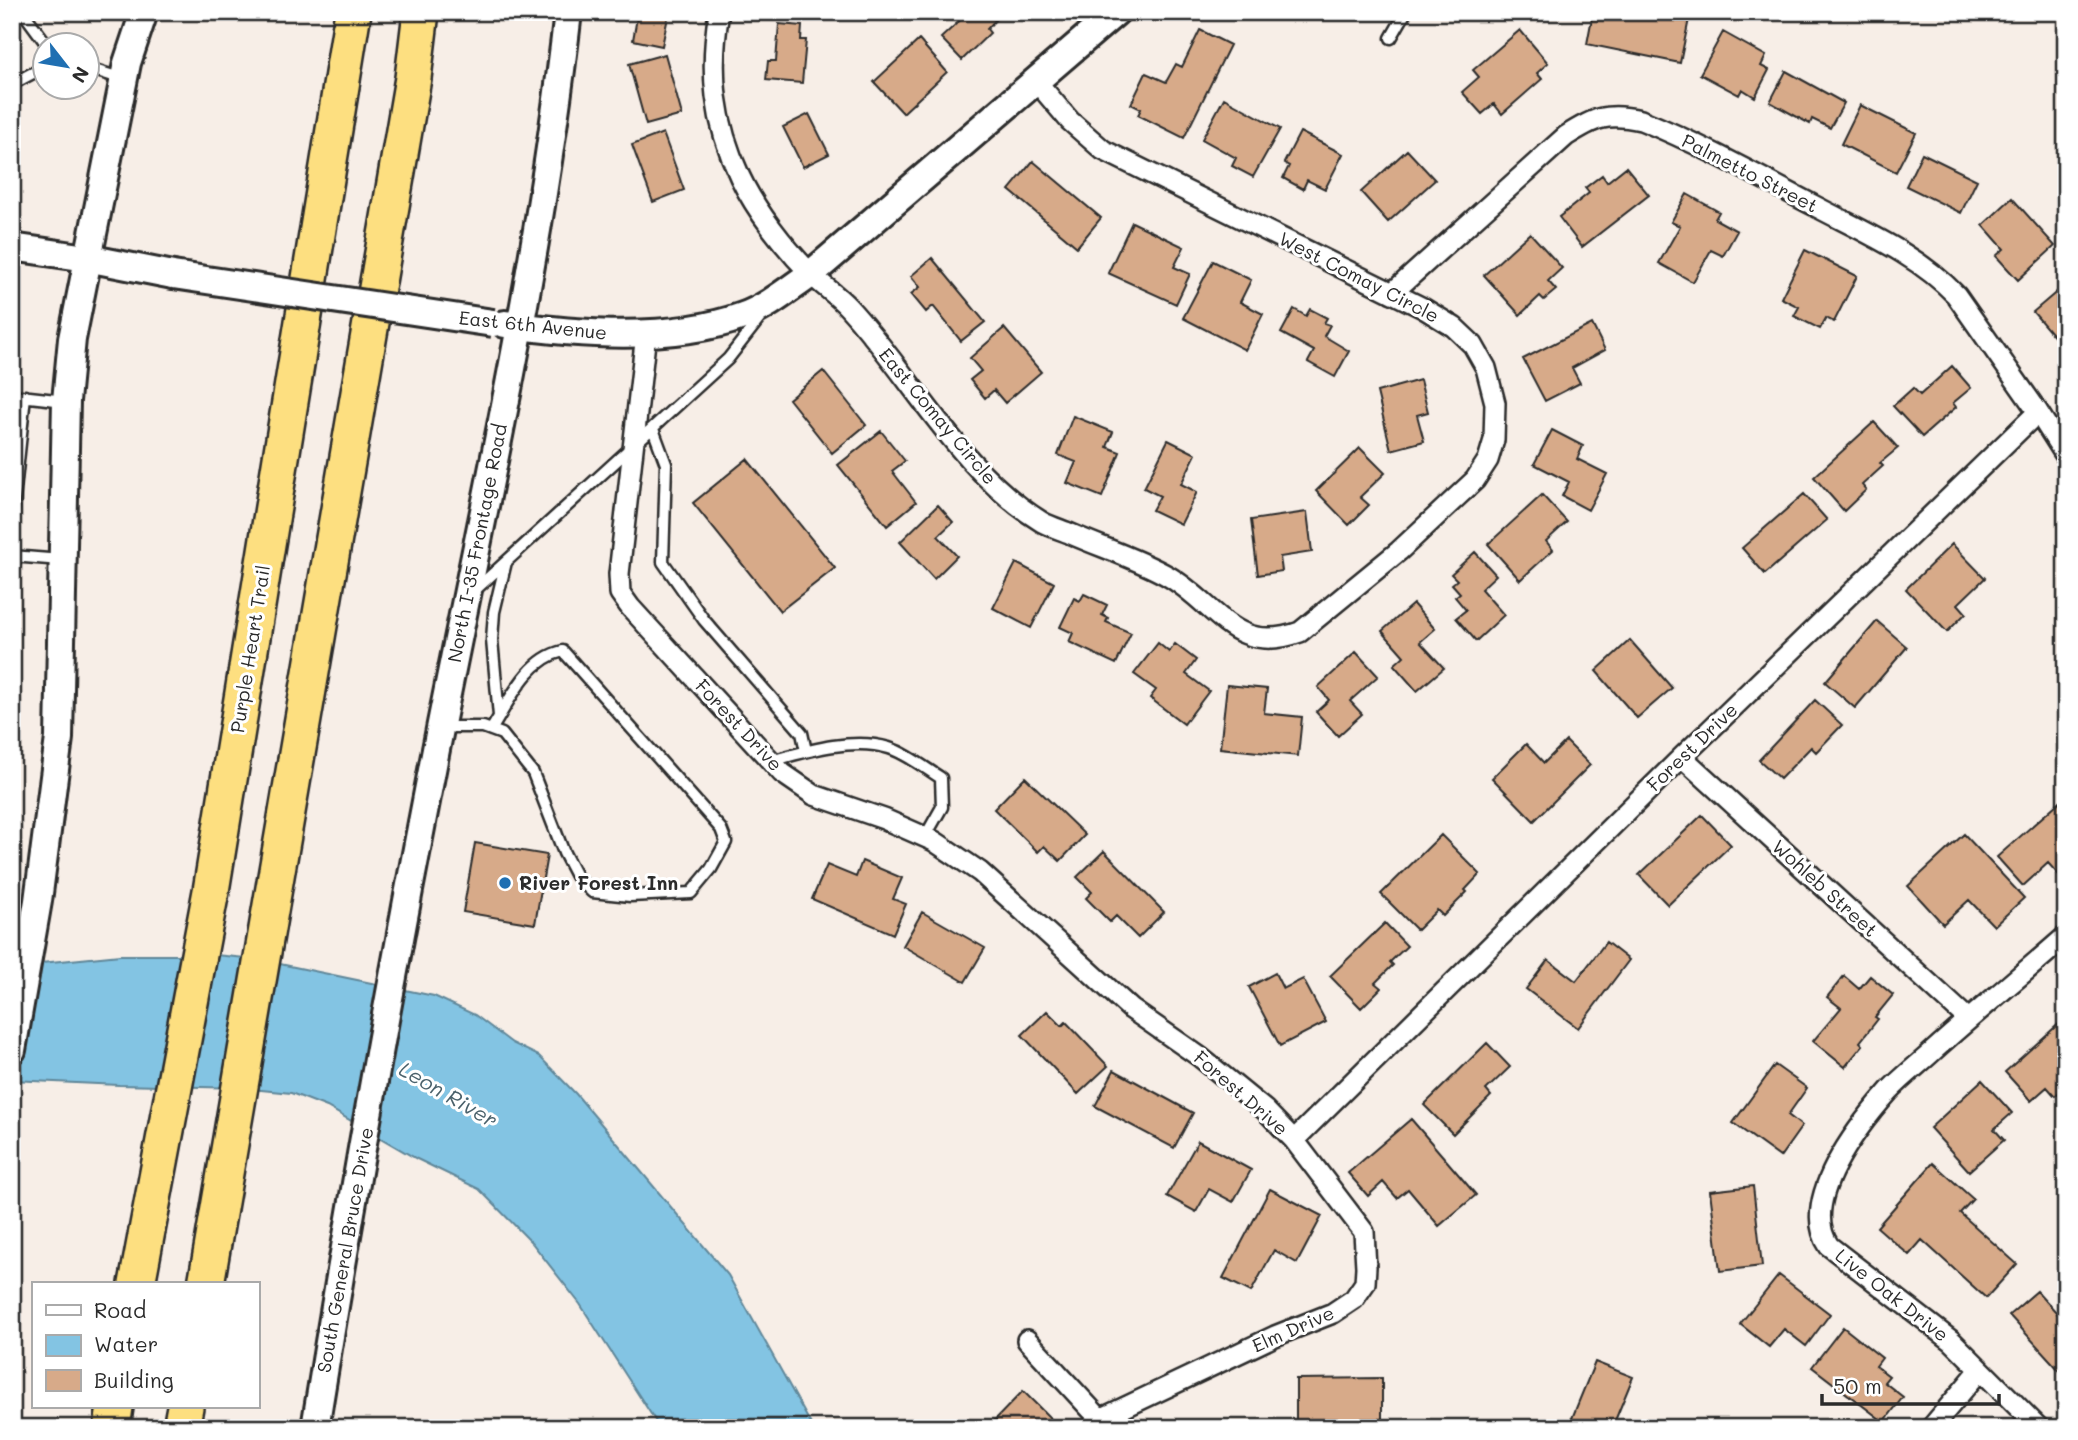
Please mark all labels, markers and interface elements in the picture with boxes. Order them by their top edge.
north arrow [32,32,102,102]
text: N [67,62,95,88]
street label: Palmetto Street [1678,127,1823,218]
street label: West Comay Circle [1275,225,1444,328]
street label: East 6th Avenue [458,304,608,345]
street label: East Comay Circle [874,342,1003,489]
street label: North I-35 Frontage Road [441,421,512,665]
street label: Purple Heart Trail [224,563,275,735]
street label: Forest Drive [690,673,788,776]
street label: Forest Drive [1641,697,1742,796]
street label: Wohleb Street [1767,834,1883,942]
place label: River Forest Inn [519,870,678,895]
marker: River Forest Inn [497,875,513,891]
street label: Forest Drive [1189,1045,1294,1140]
water label: Leon River [395,1055,503,1133]
street label: South General Bruce Drive [311,1125,378,1375]
street label: Live Oak Drive [1831,1243,1954,1347]
legend [32,1282,259,1408]
text: Road [94,1296,146,1323]
street label: Elm Drive [1248,1299,1338,1358]
text: Water [94,1330,158,1357]
scale bar [1822,1363,1999,1407]
text: Building [94,1366,174,1393]
text: 50 m [1833,1372,1882,1399]

